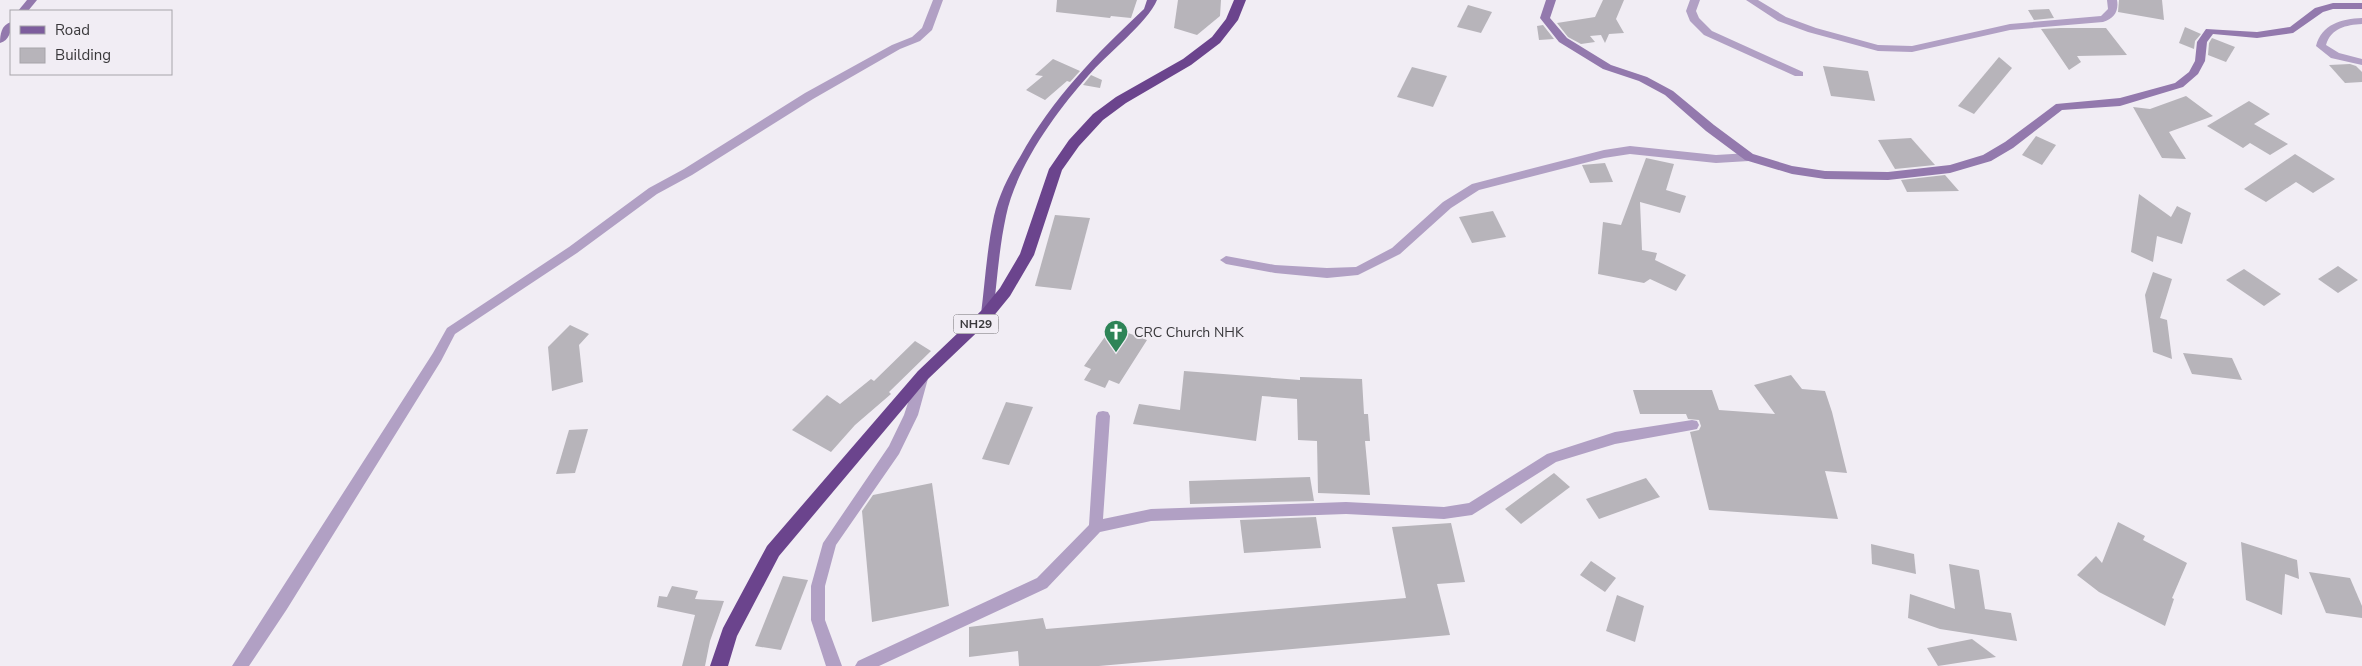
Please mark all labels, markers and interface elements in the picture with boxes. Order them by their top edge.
legend [10,10,172,75]
text: Road [55,20,90,40]
text: Building [55,45,111,65]
road number: NH29 [954,314,998,334]
church icon: CRC Church NHK [1103,319,1129,353]
place label: CRC Church NHK [1134,323,1244,342]

